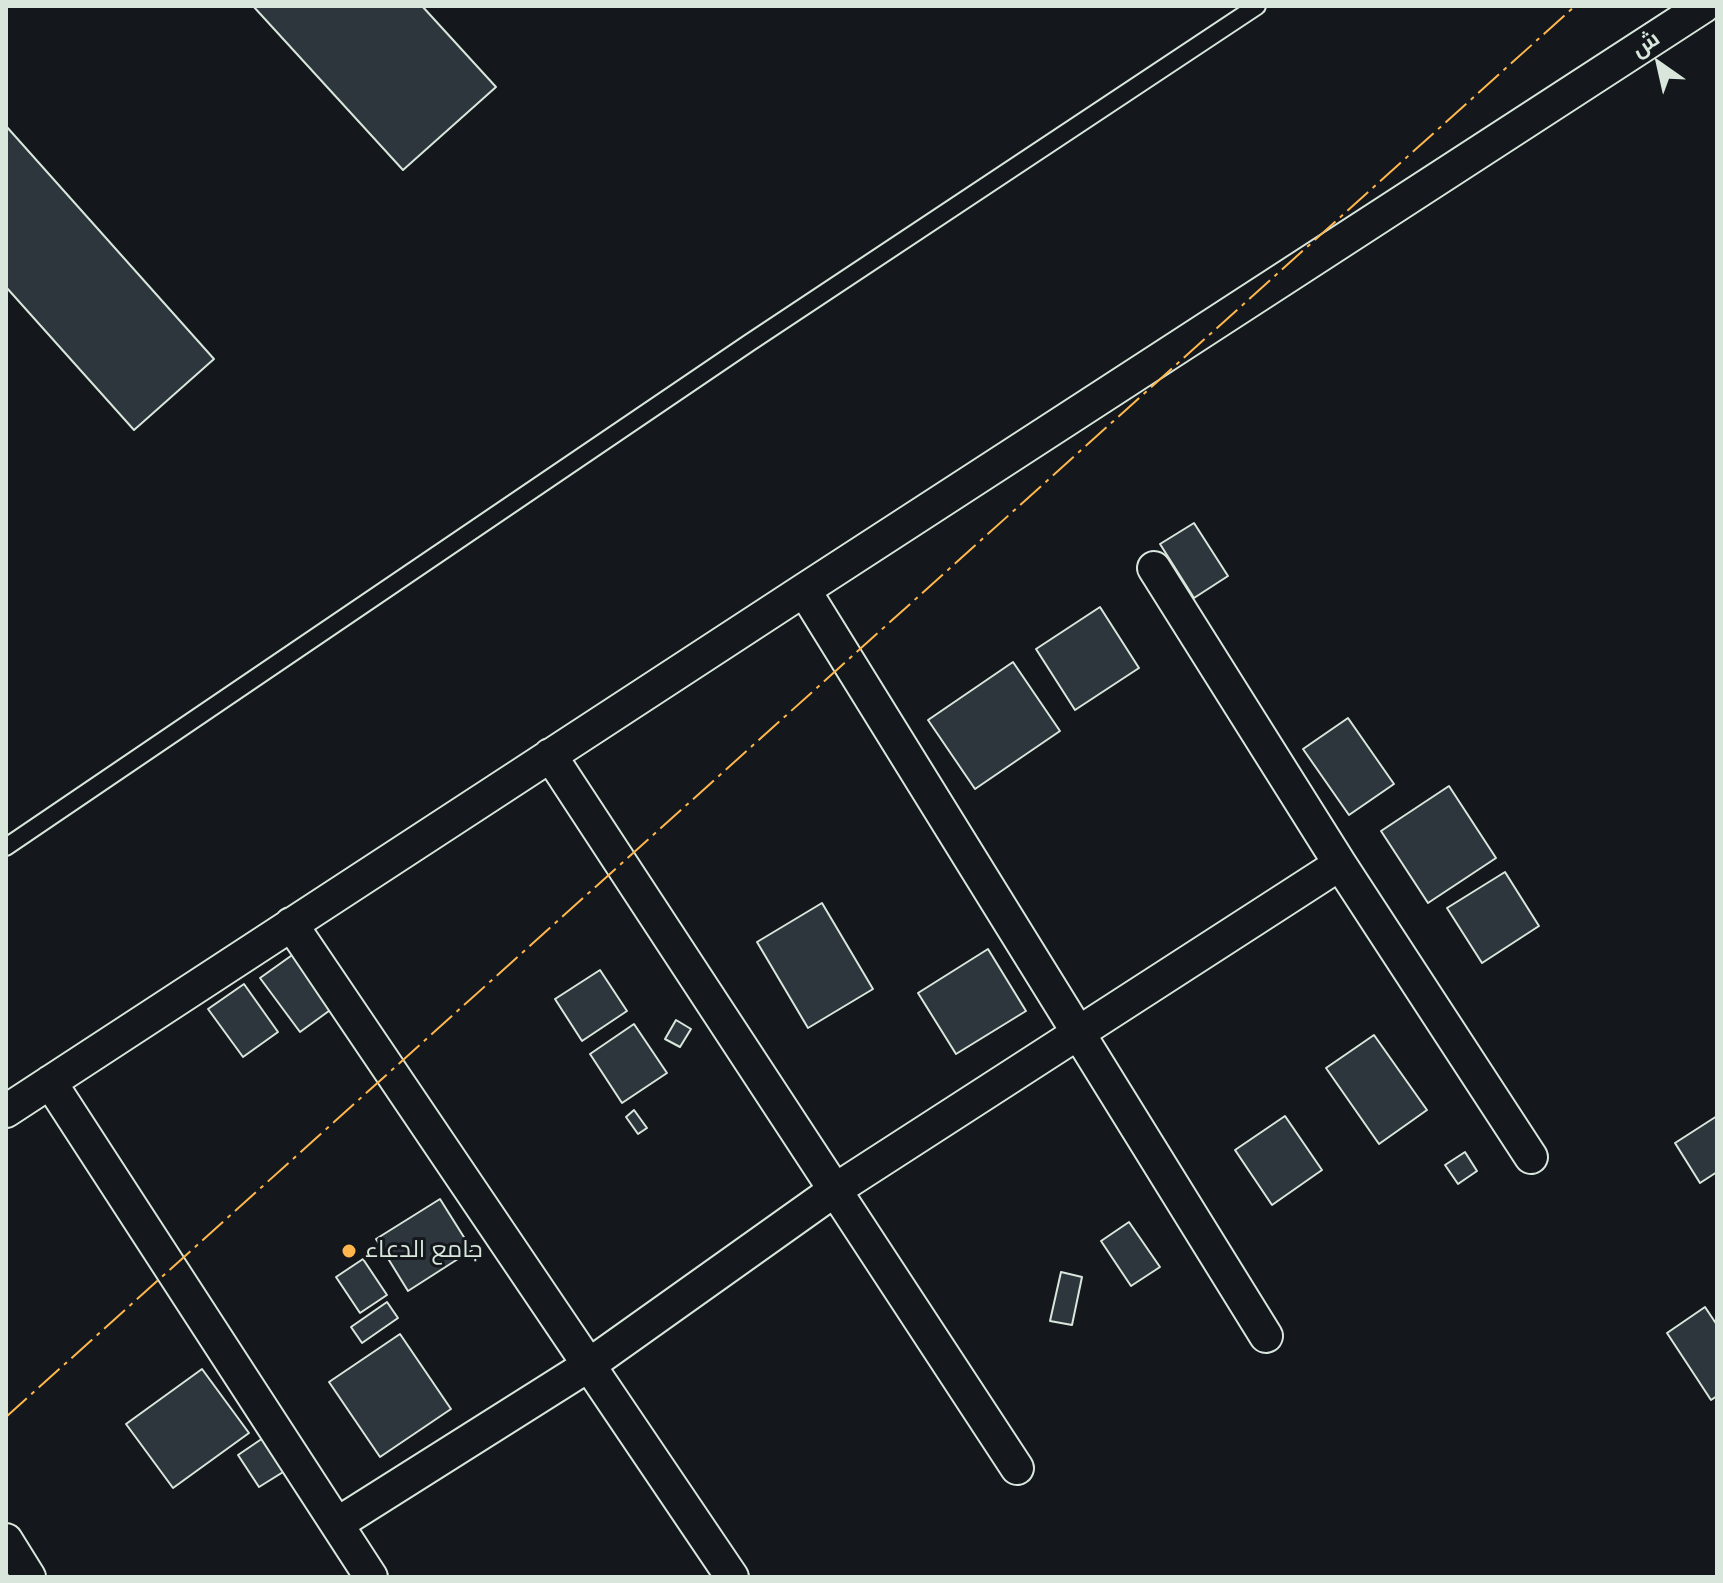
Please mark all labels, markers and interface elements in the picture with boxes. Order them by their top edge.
north arrow [1619,24,1699,104]
text: ش [1625,24,1665,64]
place label: جامع الدعاء [365,1237,483,1265]
marker: جامع الدعاء [340,1242,358,1260]

